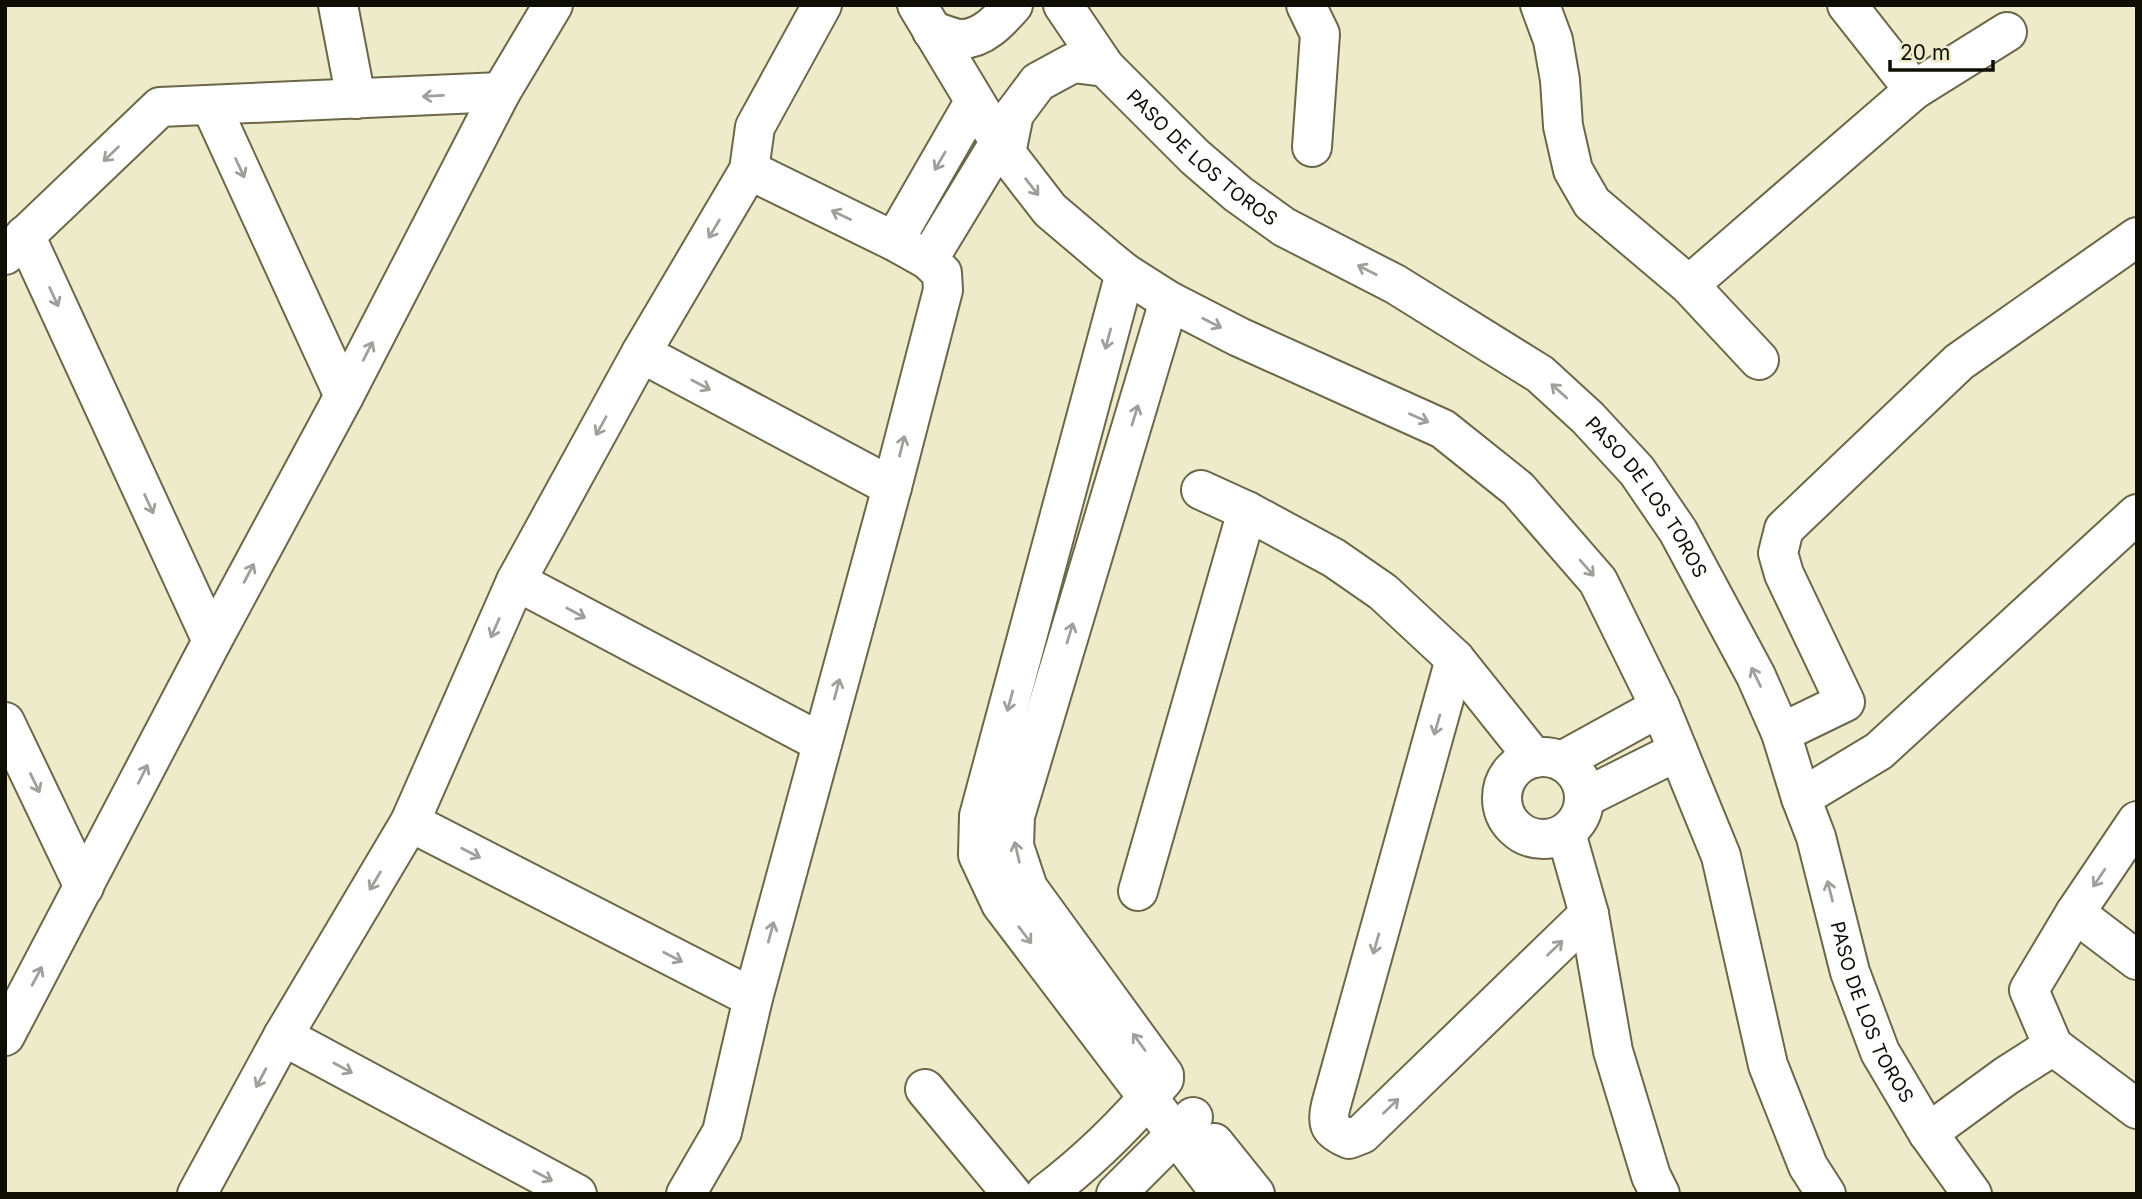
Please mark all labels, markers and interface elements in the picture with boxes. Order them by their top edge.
scale bar [1890,28,1993,72]
text: 20 m [1900,40,1950,65]
street label: PASO DE LOS TOROS [1122,85,1282,231]
one-way arrow [422,89,445,102]
one-way arrow [103,145,120,162]
one-way arrow [933,150,946,171]
one-way arrow [234,157,247,178]
one-way arrow [1025,177,1040,195]
one-way arrow [831,208,852,221]
one-way arrow [707,219,721,239]
one-way arrow [1357,262,1378,276]
one-way arrow [47,286,61,307]
one-way arrow [1201,317,1222,331]
one-way arrow [1100,328,1113,350]
one-way arrow [361,341,375,361]
one-way arrow [690,379,711,393]
one-way arrow [1550,383,1568,399]
one-way arrow [1130,404,1143,426]
one-way arrow [1407,412,1429,425]
street label: PASO DE LOS TOROS [1581,412,1712,582]
one-way arrow [594,415,607,436]
one-way arrow [896,435,909,458]
one-way arrow [143,493,156,514]
one-way arrow [1579,559,1595,577]
one-way arrow [242,563,256,583]
one-way arrow [565,606,586,620]
one-way arrow [488,616,501,638]
one-way arrow [1065,622,1078,644]
one-way arrow [1749,667,1762,688]
one-way arrow [831,678,844,701]
one-way arrow [1003,689,1016,711]
one-way arrow [1429,713,1442,735]
one-way arrow [136,764,150,785]
one-way arrow [28,772,42,793]
one-way arrow [1010,841,1024,864]
one-way arrow [460,847,481,861]
one-way arrow [2092,868,2106,887]
one-way arrow [368,870,382,890]
one-way arrow [1823,880,1836,903]
street label: PASO DE LOS TOROS [1826,919,1918,1107]
one-way arrow [765,921,778,944]
one-way arrow [1017,926,1032,944]
one-way arrow [1368,933,1381,955]
one-way arrow [1546,939,1563,956]
one-way arrow [662,951,683,965]
one-way arrow [30,966,44,986]
one-way arrow [1132,1033,1147,1052]
one-way arrow [332,1062,353,1075]
one-way arrow [254,1067,268,1087]
one-way arrow [1382,1098,1399,1115]
one-way arrow [532,1170,553,1183]

